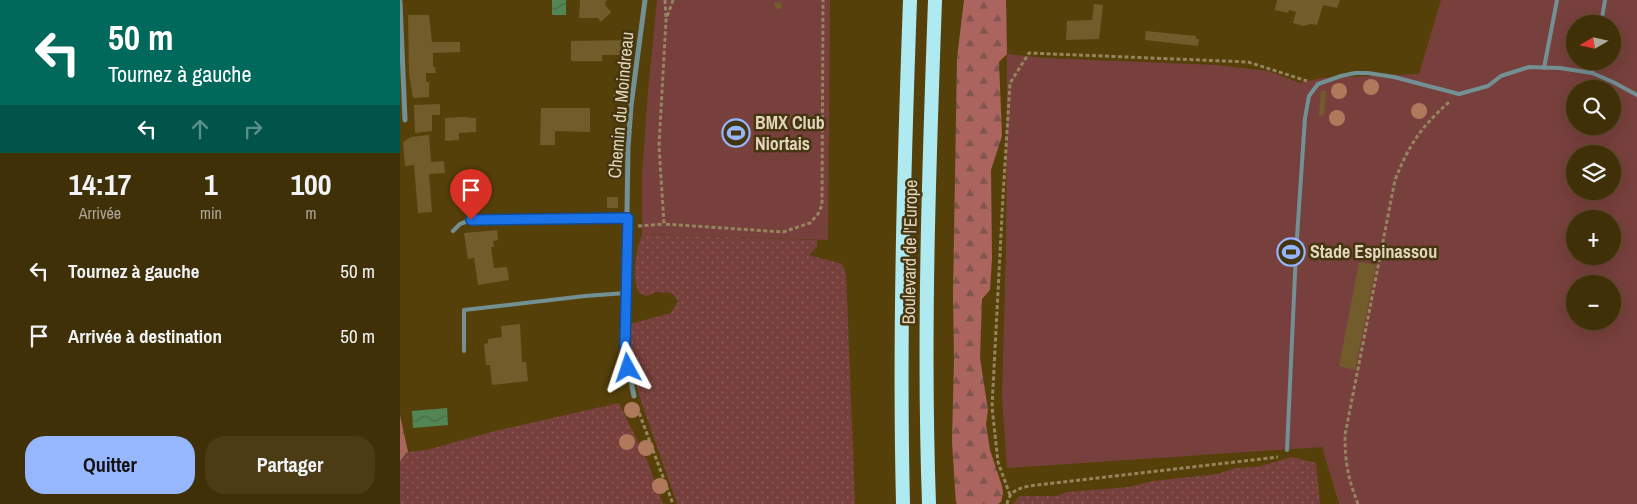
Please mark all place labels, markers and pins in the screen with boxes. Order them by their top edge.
place label: BMX Club Niortais [755,110,825,156]
sports icon: BMX Club Niortais [721,118,751,148]
pin [450,169,492,220]
sports icon: Stade Espinassou [1276,237,1306,267]
place label: Stade Espinassou [1310,239,1437,264]

